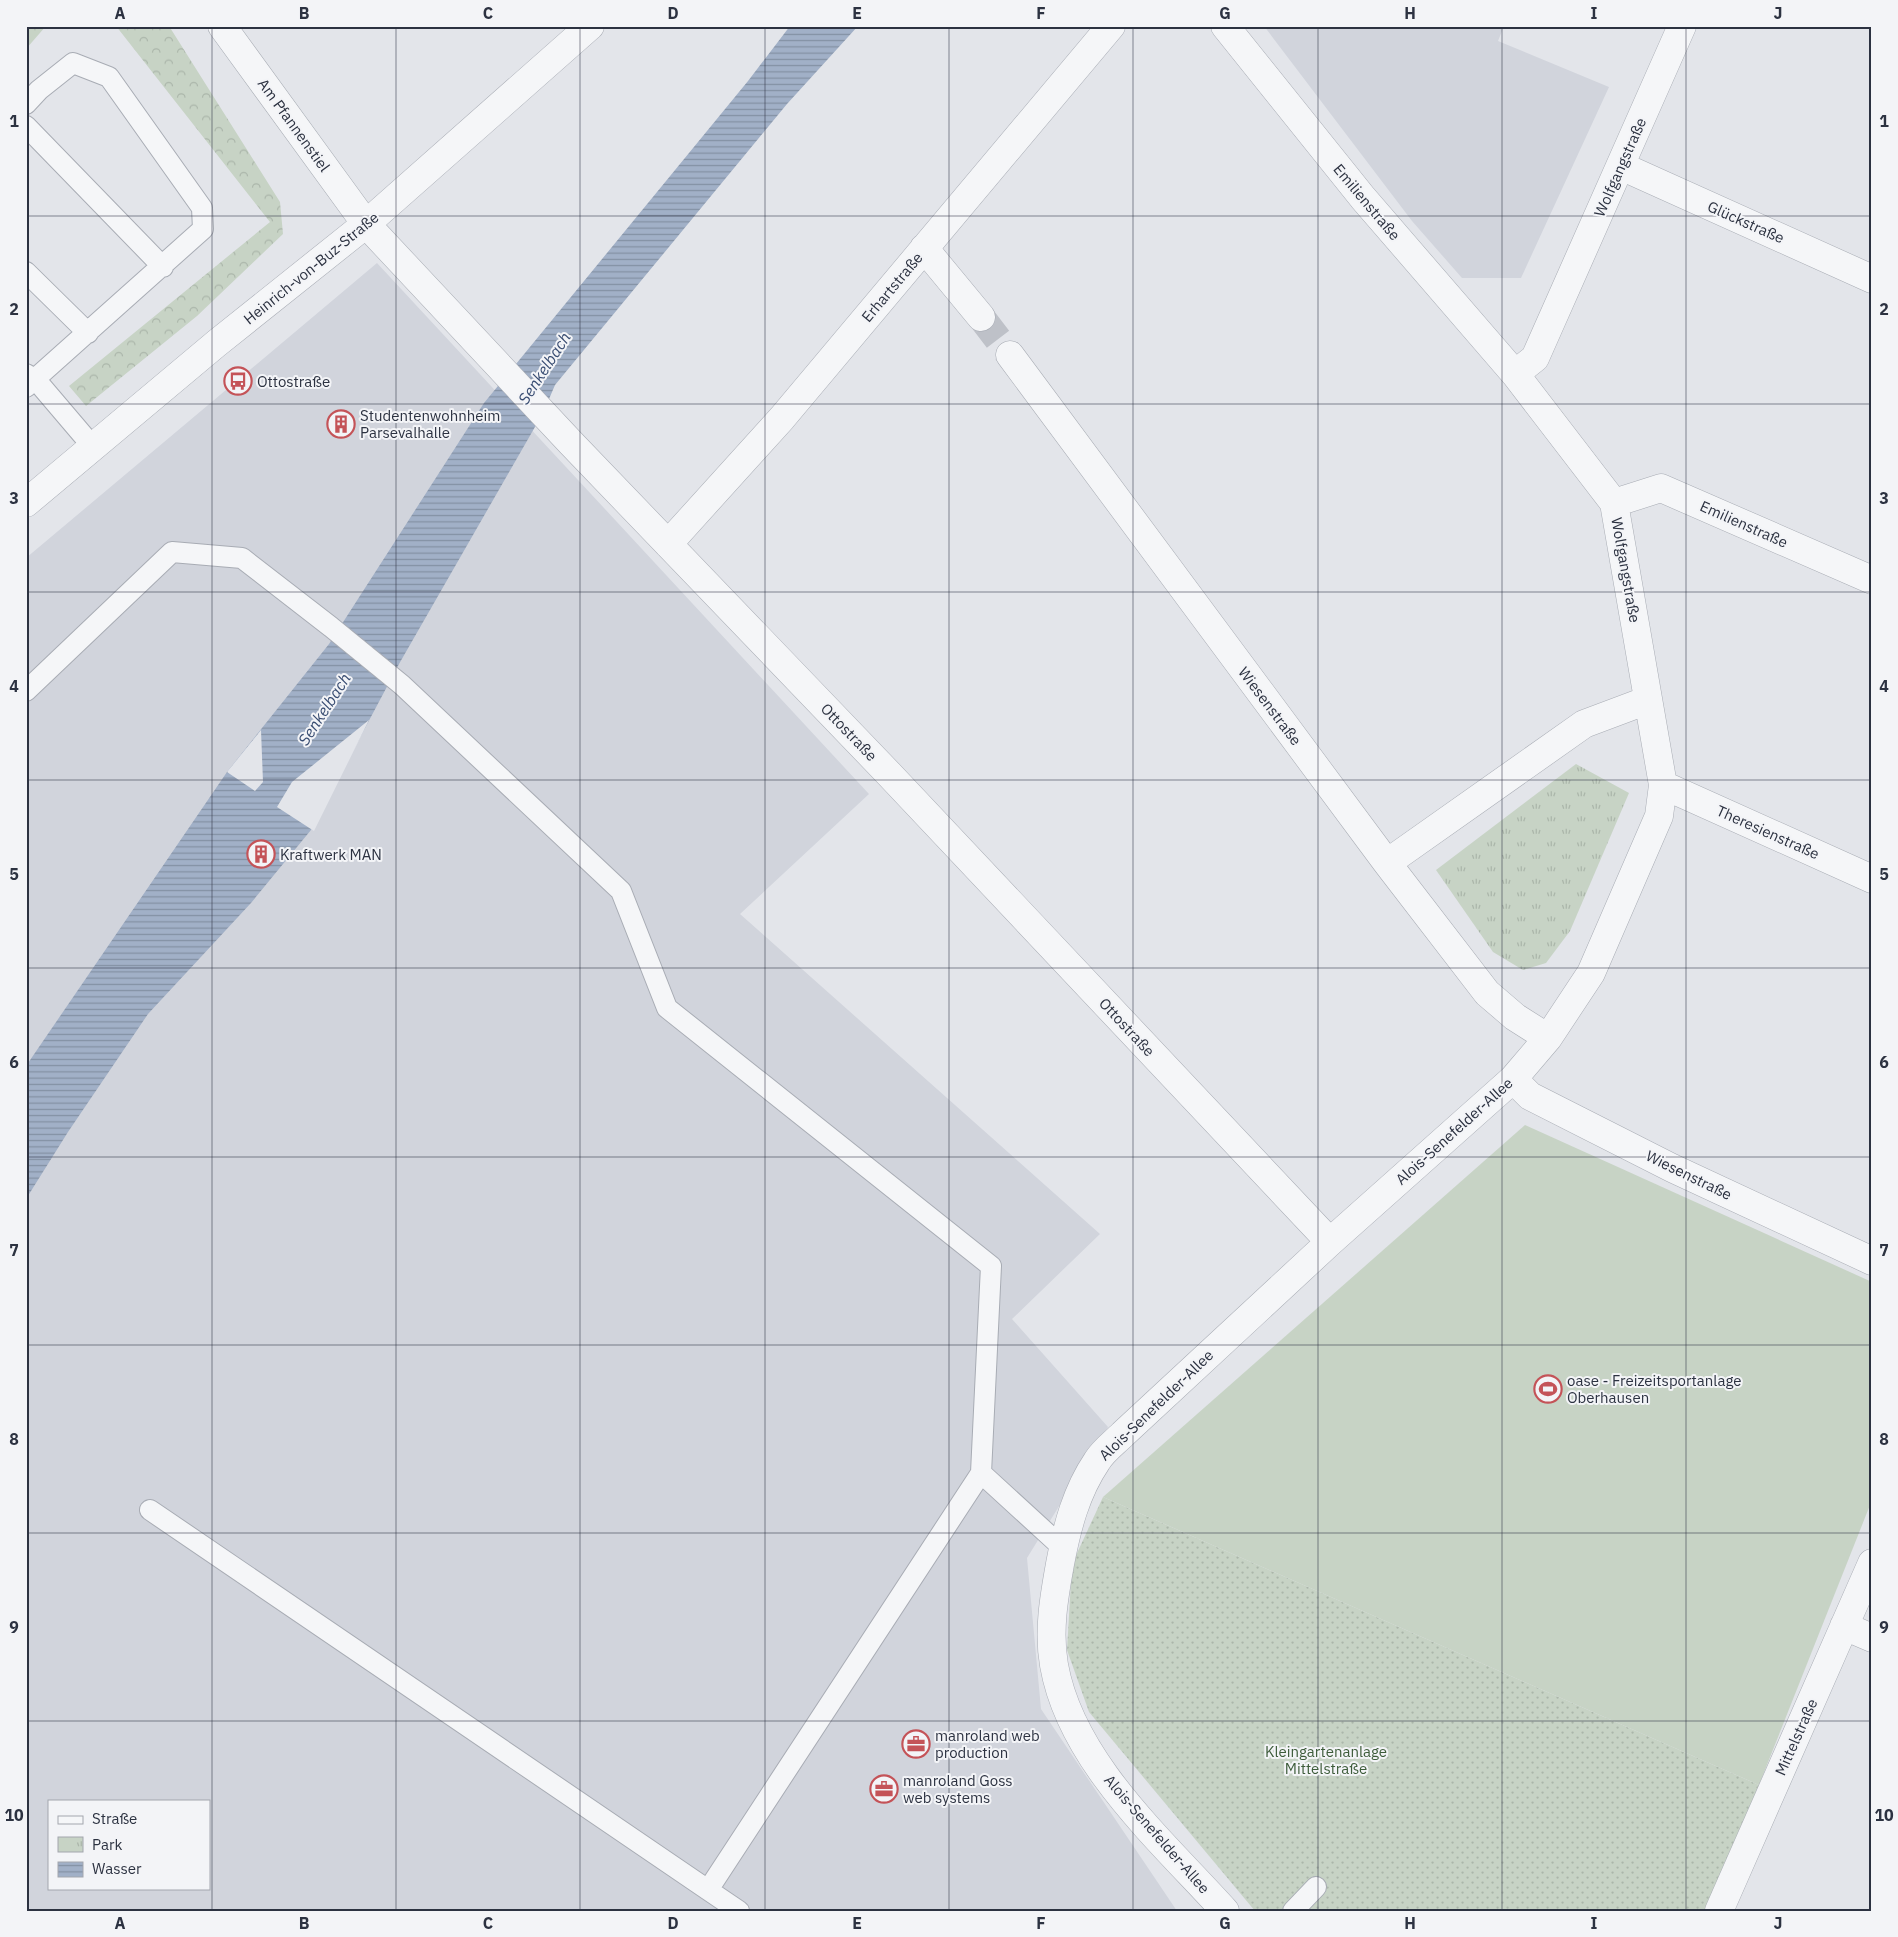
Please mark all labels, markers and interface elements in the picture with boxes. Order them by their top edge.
text: A [115,3,126,23]
text: B [299,3,310,23]
text: C [483,3,493,23]
text: D [667,3,679,23]
text: E [852,3,862,23]
text: F [1036,3,1046,23]
text: G [1219,3,1231,23]
text: H [1404,3,1416,23]
text: I [1591,3,1598,23]
text: J [1774,3,1782,23]
street label: Am Pfannenstiel [254,75,334,175]
text: 1 [9,111,19,131]
text: 1 [1879,111,1889,131]
street label: Wolfgangstraße [1590,114,1650,220]
street label: Emilienstraße [1330,160,1404,244]
street label: Glückstraße [1705,197,1787,247]
street label: Heinrich-von-Buz-Straße [240,208,382,328]
street label: Erhartstraße [857,248,927,326]
text: 2 [9,299,19,319]
text: 2 [1879,299,1889,319]
water label: Senkelbach [513,328,575,408]
bus stop icon: Ottostraße [223,366,253,396]
place label: Ottostraße [257,372,330,391]
place label: Studentenwohnheim Parsevalhalle [360,406,500,442]
building icon: Studentenwohnheim Parsevalhalle [326,409,356,439]
text: 3 [9,488,19,508]
text: 3 [1879,488,1889,508]
street label: Emilienstraße [1697,496,1791,552]
street label: Wolfgangstraße [1607,516,1645,624]
street label: Wiesenstraße [1234,663,1306,749]
water label: Senkelbach [293,669,355,749]
text: 4 [9,676,19,696]
text: 4 [1879,676,1889,696]
street label: Ottostraße [817,699,881,765]
street label: Theresienstraße [1714,801,1822,863]
building icon: Kraftwerk MAN [246,839,276,869]
place label: Kraftwerk MAN [280,845,382,864]
text: 5 [9,864,19,884]
text: 5 [1879,864,1889,884]
street label: Ottostraße [1095,994,1159,1060]
text: 6 [9,1052,19,1072]
text: 6 [1879,1052,1889,1072]
street label: Alois-Senefelder-Allee [1391,1073,1517,1189]
street label: Wiesenstraße [1643,1146,1735,1204]
text: 7 [9,1240,19,1260]
text: 7 [1879,1240,1889,1260]
street label: Alois-Senefelder-Allee [1095,1346,1217,1464]
place label: oase - Freizeitsportanlage Oberhausen [1567,1371,1742,1407]
sports icon: oase - Freizeitsportanlage Oberhausen [1533,1374,1563,1404]
text: 8 [9,1429,19,1449]
text: 8 [1879,1429,1889,1449]
text: 9 [9,1617,19,1637]
text: 9 [1879,1617,1889,1637]
street label: Mittelstraße [1771,1696,1821,1778]
place label: manroland web production [935,1726,1040,1762]
office icon: manroland web production [901,1729,931,1759]
park label: Kleingartenanlage Mittelstraße [1265,1742,1387,1778]
place label: manroland Goss web systems [903,1771,1013,1807]
street label: Alois-Senefelder-Allee [1100,1771,1214,1897]
office icon: manroland Goss web systems [869,1774,899,1804]
legend [48,1800,210,1890]
text: 10 [4,1805,24,1825]
text: 10 [1874,1805,1894,1825]
text: Straße [92,1809,137,1828]
text: Park [92,1835,122,1854]
text: Wasser [92,1859,142,1878]
text: A [115,1913,126,1933]
text: B [299,1913,310,1933]
text: C [483,1913,493,1933]
text: D [667,1913,679,1933]
text: E [852,1913,862,1933]
text: F [1036,1913,1046,1933]
text: G [1219,1913,1231,1933]
text: H [1404,1913,1416,1933]
text: I [1591,1913,1598,1933]
text: J [1774,1913,1782,1933]

